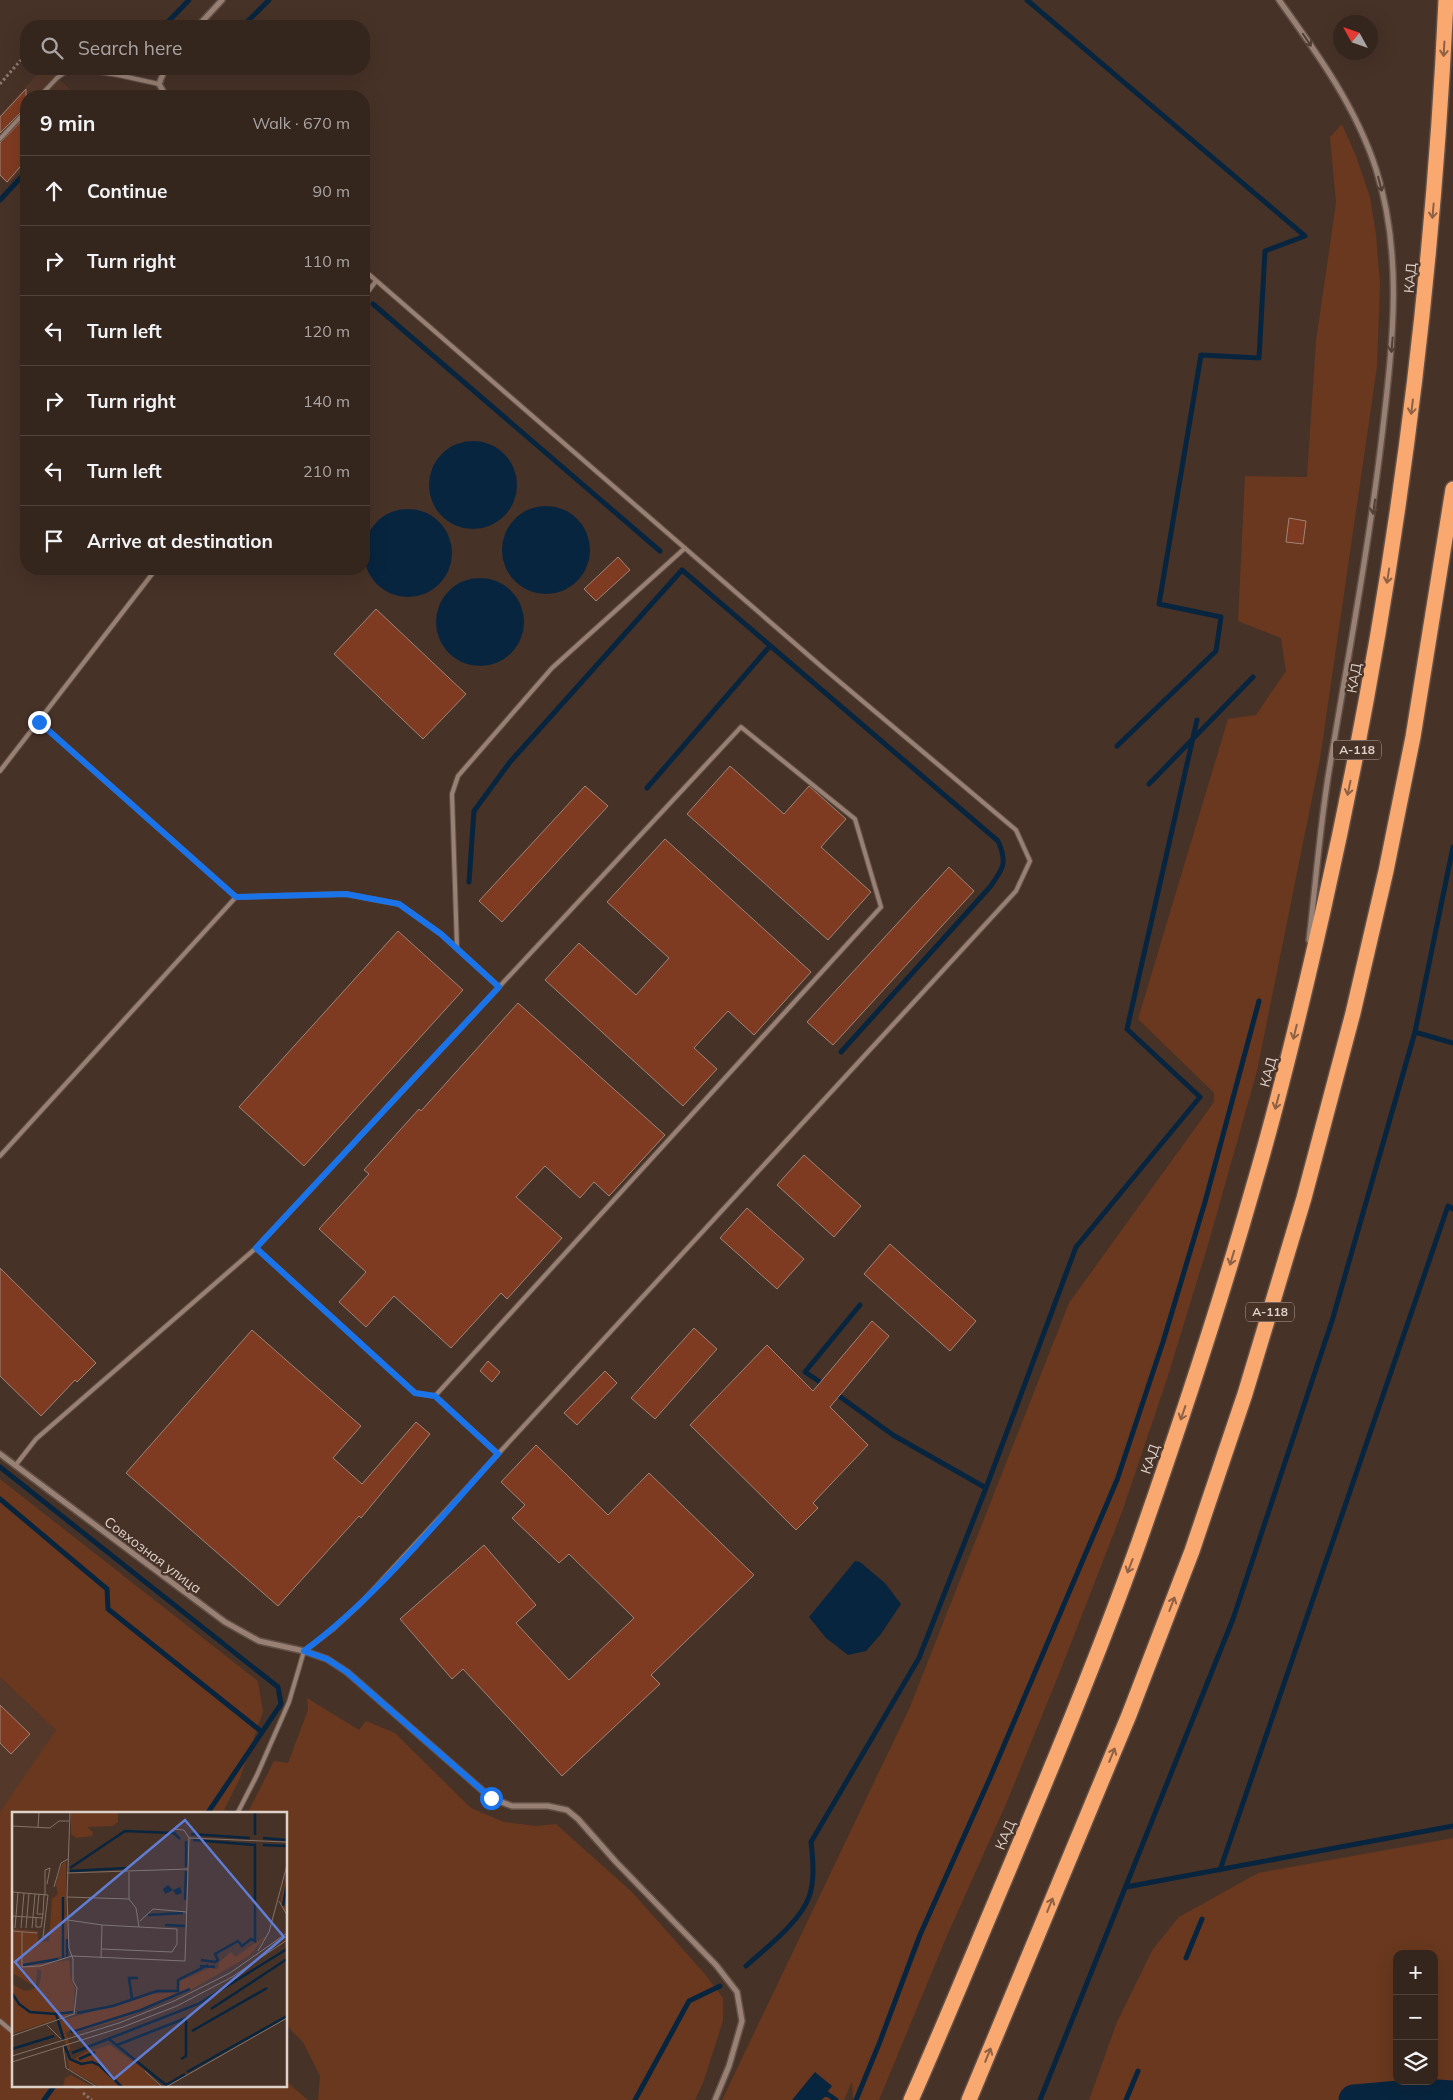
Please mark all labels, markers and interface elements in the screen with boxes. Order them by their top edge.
north arrow [1333,15,1378,60]
search box [20,20,370,75]
one-way arrow [1302,33,1312,47]
icon: search [38,34,66,62]
text: Search here [78,36,182,60]
one-way arrow [1439,40,1448,56]
text: 9 min [40,110,95,136]
text: Walk · 670 m [252,113,350,133]
one-way arrow [1376,176,1385,192]
icon: ahead [40,177,68,205]
text: Continue [87,179,167,203]
text: 90 m [313,181,350,201]
one-way arrow [1428,203,1438,219]
icon: right [40,247,68,275]
text: Turn right [87,249,176,273]
text: 110 m [303,251,350,271]
street label: КАД [1400,262,1420,294]
icon: left [40,317,68,345]
text: Turn left [87,319,162,343]
text: 120 m [303,321,350,341]
one-way arrow [1387,337,1397,353]
icon: right [40,387,68,415]
text: Turn right [87,389,176,413]
text: 140 m [303,391,350,411]
one-way arrow [1407,399,1417,415]
icon: left [40,457,68,485]
text: Turn left [87,459,162,483]
text: 210 m [303,461,350,481]
one-way arrow [1369,498,1379,514]
icon: arrive [40,527,68,555]
text: Arrive at destination [87,529,273,553]
one-way arrow [1383,568,1393,584]
street label: КАД [1342,661,1366,695]
route end [28,711,51,734]
road number: А-118 [1333,740,1381,760]
one-way arrow [1344,780,1354,796]
one-way arrow [1290,1023,1299,1039]
street label: КАД [1255,1055,1281,1089]
one-way arrow [1271,1093,1281,1109]
one-way arrow [1226,1249,1236,1265]
road number: А-118 [1246,1302,1294,1321]
one-way arrow [1178,1405,1187,1420]
street label: КАД [1137,1442,1163,1476]
street label: Совхозная улица [101,1513,205,1597]
one-way arrow [1125,1558,1134,1574]
one-way arrow [1168,1596,1177,1611]
one-way arrow [1108,1748,1118,1763]
route start [480,1787,503,1810]
inset map [12,1812,288,2088]
street label: КАД [991,1817,1019,1853]
one-way arrow [1046,1898,1056,1913]
map controls [1393,1950,1438,2085]
button: + [1393,1950,1438,1995]
button: − [1393,1995,1438,2040]
button: layers [1393,2040,1438,2085]
one-way arrow [984,2048,994,2063]

